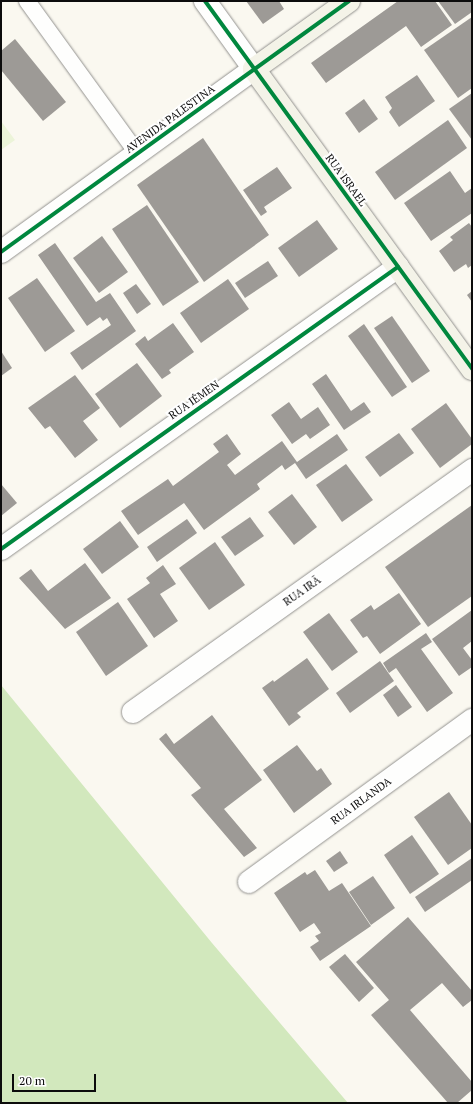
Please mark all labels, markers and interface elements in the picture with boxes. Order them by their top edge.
street label: AVENIDA PALESTINA [123,82,217,156]
street label: RUA ISRAEL [323,151,369,209]
street label: RUA IÊMEN [166,378,222,422]
street label: RUA IRÃ [281,573,323,609]
street label: RUA IRLANDA [328,775,394,827]
scale bar [14,1066,98,1092]
text: 20 m [19,1073,45,1088]

